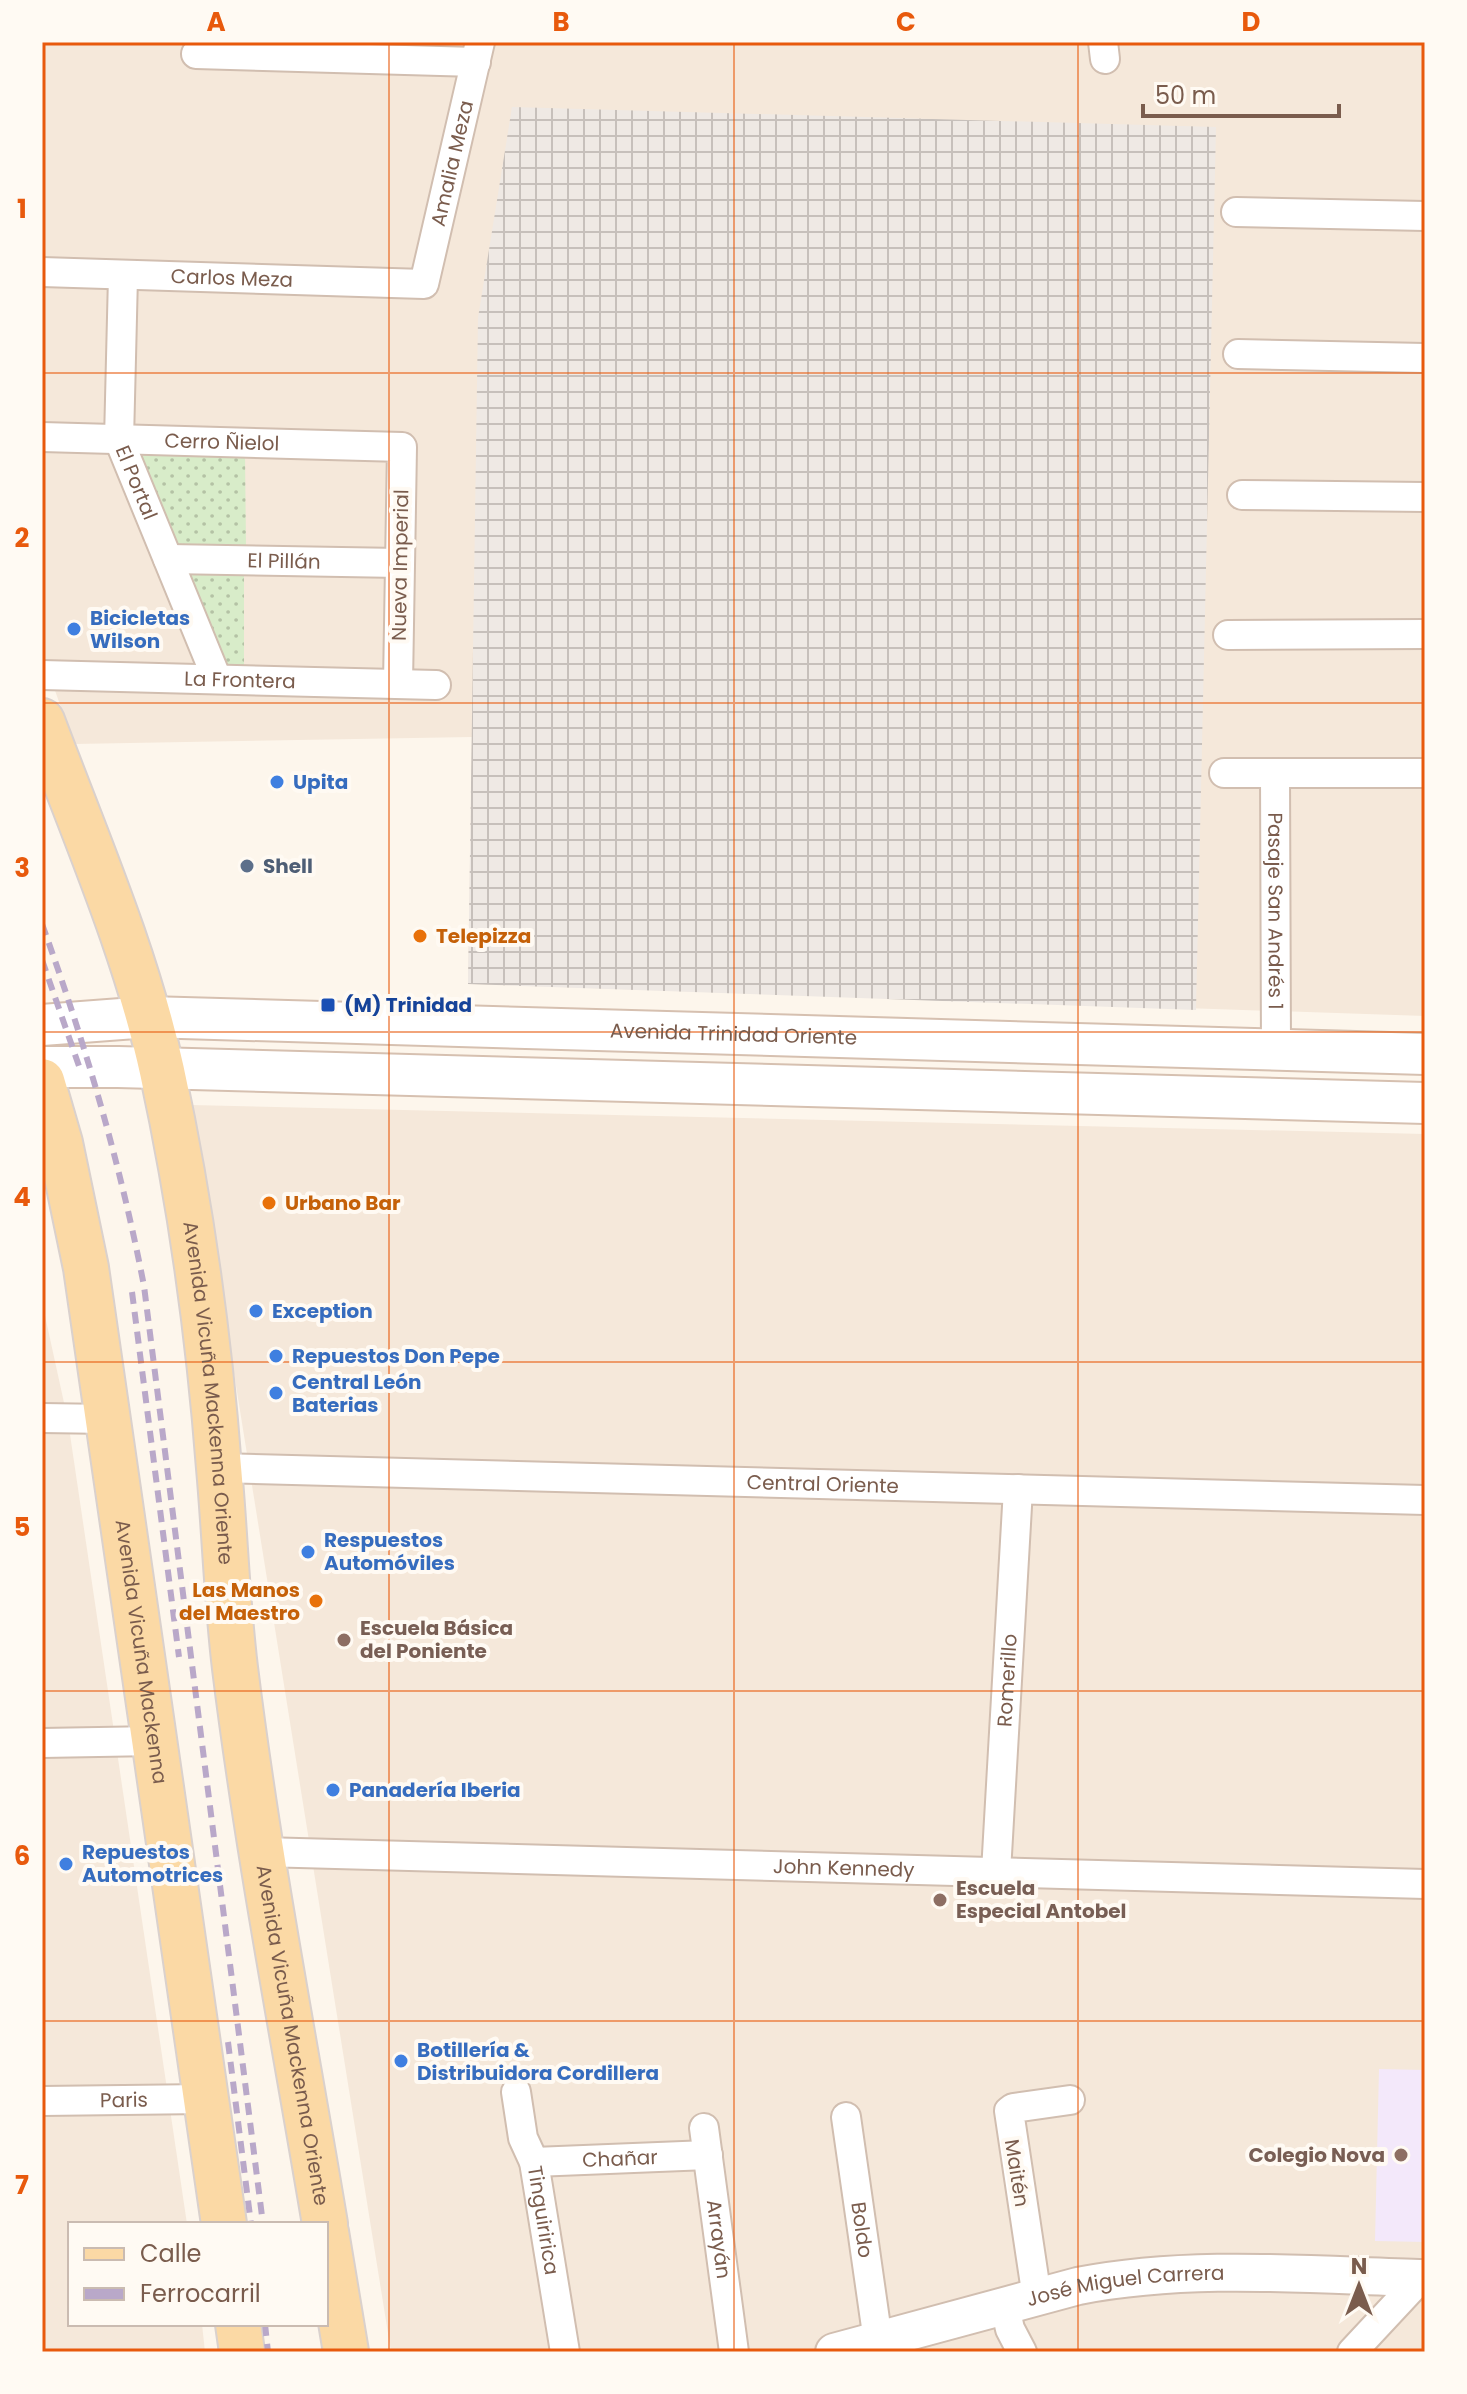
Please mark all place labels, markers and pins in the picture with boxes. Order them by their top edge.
place label: Bicicletas Wilson [90,604,190,655]
marker: Bicicletas Wilson [65,620,83,638]
place label: Upita [293,768,348,796]
marker: Upita [268,773,286,791]
place label: Shell [263,852,313,880]
marker: Shell [238,857,256,875]
place label: Telepizza [436,922,531,950]
marker: Telepizza [411,927,429,945]
place label: (M) Trinidad [344,991,472,1019]
marker: (M) Trinidad [319,996,337,1014]
place label: Urbano Bar [285,1189,401,1217]
marker: Urbano Bar [260,1194,278,1212]
place label: Exception [272,1297,373,1325]
marker: Exception [247,1302,265,1320]
place label: Repuestos Don Pepe [292,1342,500,1370]
marker: Repuestos Don Pepe [267,1347,285,1365]
place label: Central León Baterias [292,1368,422,1419]
marker: Central León Baterias [267,1384,285,1402]
place label: Respuestos Automóviles [324,1526,455,1577]
marker: Respuestos Automóviles [299,1543,317,1561]
place label: Las Manos del Maestro [179,1576,300,1627]
marker: Las Manos del Maestro [307,1592,325,1610]
place label: Escuela Básica del Poniente [360,1614,513,1665]
marker: Escuela Básica del Poniente [335,1631,353,1649]
place label: Panadería Iberia [349,1776,521,1804]
marker: Panadería Iberia [324,1781,342,1799]
place label: Repuestos Automotrices [82,1838,223,1889]
marker: Repuestos Automotrices [57,1855,75,1873]
place label: Escuela Especial Antobel [956,1874,1126,1925]
marker: Escuela Especial Antobel [931,1891,949,1909]
place label: Botillería & Distribuidora Cordillera [417,2036,659,2087]
marker: Botillería & Distribuidora Cordillera [392,2052,410,2070]
place label: Colegio Nova [1248,2141,1385,2169]
marker: Colegio Nova [1392,2146,1410,2164]

